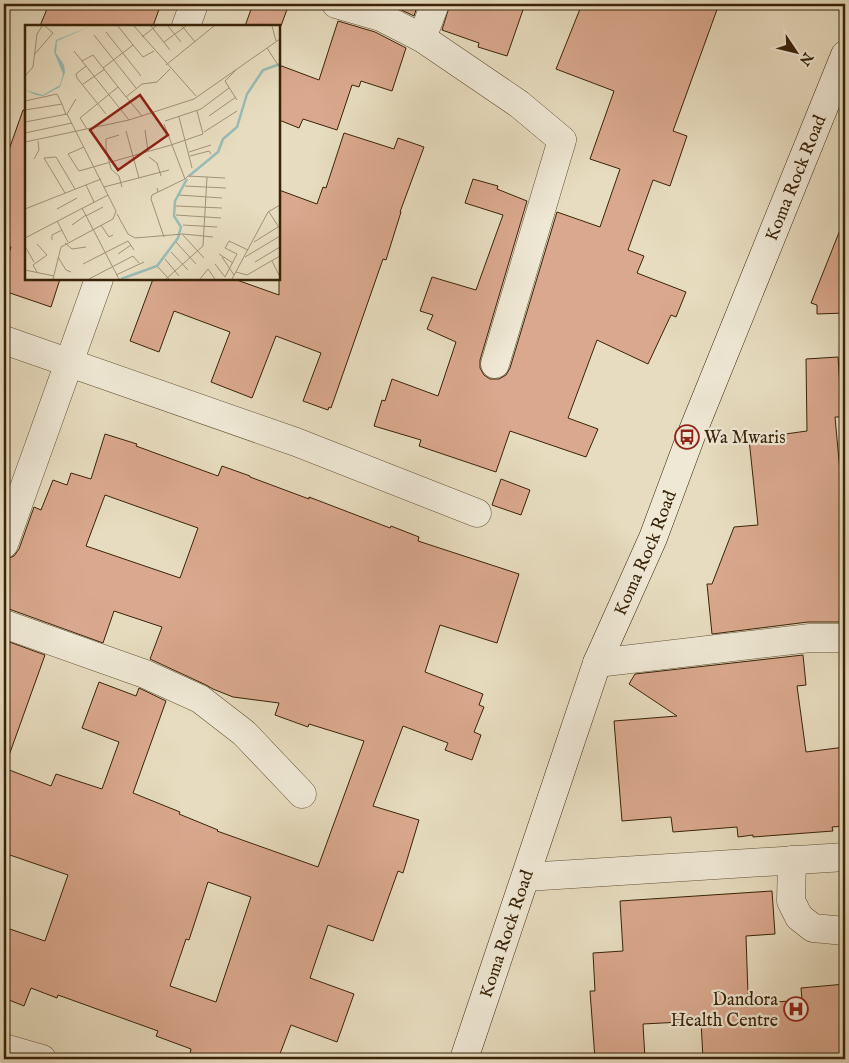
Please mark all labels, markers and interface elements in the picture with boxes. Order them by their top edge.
inset map [25,25,280,280]
north arrow [772,28,822,78]
text: N [795,48,817,69]
street label: Koma Rock Road [761,112,833,245]
bus stop icon: Wa Mwaris [674,424,700,450]
place label: Wa Mwaris [704,427,786,450]
street label: Koma Rock Road [610,487,683,620]
street label: Koma Rock Road [475,867,540,1001]
place label: Dandora Health Centre [670,989,778,1033]
hospital icon: Dandora Health Centre [783,996,809,1022]

